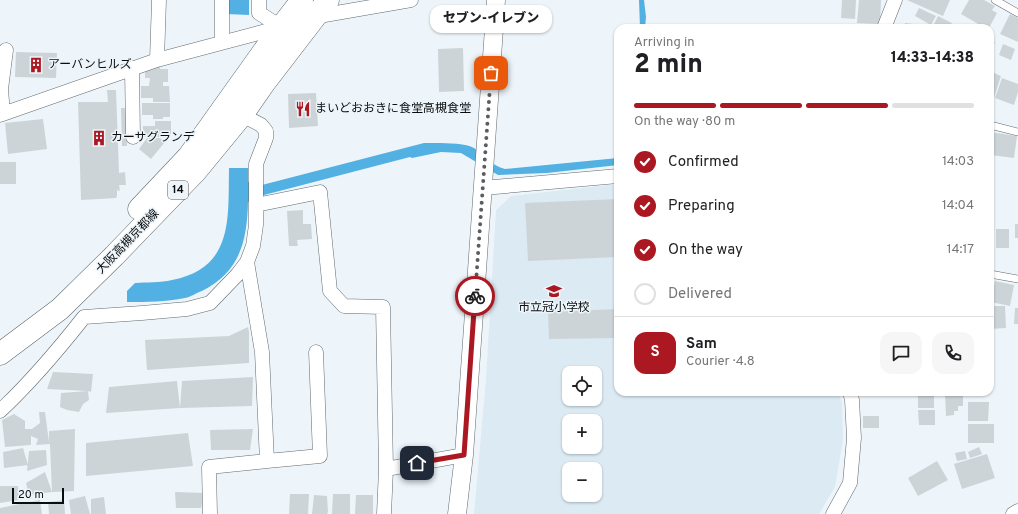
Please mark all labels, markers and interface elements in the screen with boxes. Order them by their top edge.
callout: セブン-イレブン [430,5,552,33]
text: セブン-イレブン [443,11,539,27]
text: Arriving in [634,35,695,51]
text: 2 min [634,49,703,82]
text: 14:33–14:38 [891,49,974,68]
building icon: アーバンヒルズ [27,56,45,74]
pin [474,56,508,90]
place label: アーバンヒルズ [48,57,132,73]
icon: bag [480,62,502,84]
restaurant icon: まいどおおきに食堂高槻食堂 [294,100,312,118]
place label: まいどおおきに食堂高槻食堂 [315,101,471,117]
text: On the way · 80 m [634,114,735,130]
building icon: カーサグランデ [90,129,108,147]
place label: カーサグランデ [111,130,195,146]
icon: check [634,151,656,173]
text: Confirmed [668,153,739,172]
text: 14:03 [942,154,974,170]
road number: 14 [168,181,188,199]
icon: check [634,195,656,217]
text: Preparing [668,197,735,216]
text: 14:04 [942,198,974,214]
street label: 大阪高槻京都線 [93,206,163,278]
icon: check [634,239,656,261]
text: On the way [668,241,743,260]
text: 14:17 [947,242,974,258]
courier [455,276,495,316]
school or university icon: 市立冠小学校 [545,282,563,300]
icon: bike [464,285,486,307]
text: Delivered [668,285,732,304]
place label: 市立冠小学校 [518,300,590,316]
button: chat [880,332,922,374]
button: phone [932,332,974,374]
text: Sam [686,335,717,354]
text: S [650,343,660,362]
text: Courier · 4.8 [686,354,755,370]
map controls [562,366,602,502]
button: locate [562,366,602,406]
button: + [562,414,602,454]
pin [400,446,434,480]
icon: home [406,452,428,474]
button: − [562,462,602,502]
scale bar [12,486,64,505]
text: 20 m [18,488,44,502]

